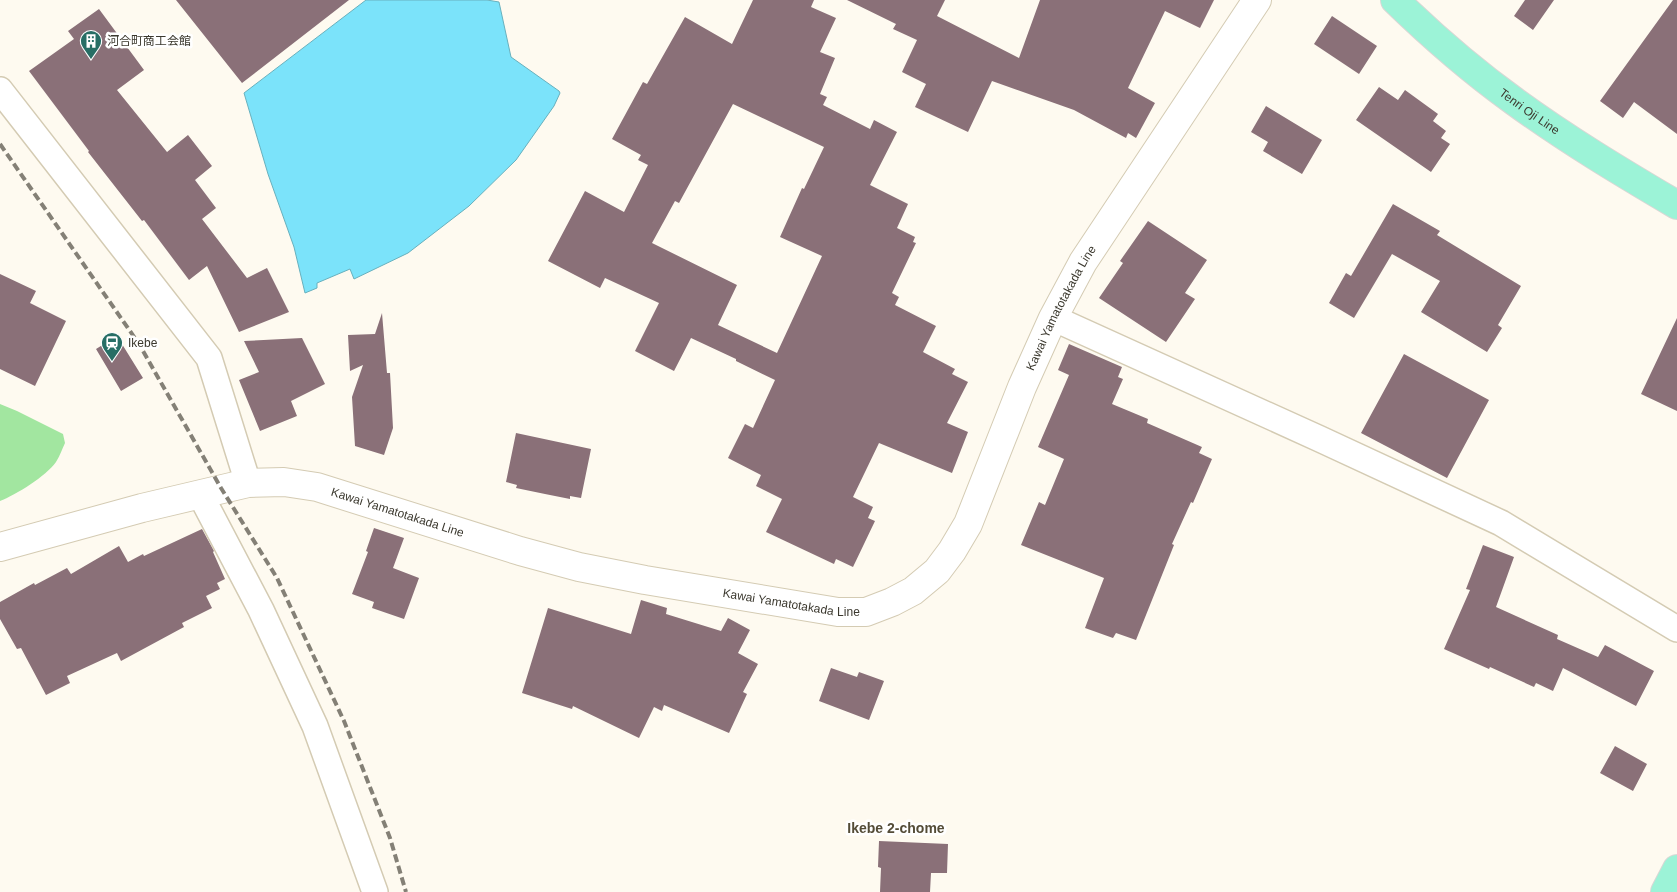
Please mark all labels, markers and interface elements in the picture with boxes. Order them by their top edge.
building icon: 河合町商工会館 [79,29,103,60]
place label: 河合町商工会館 [107,34,191,48]
street label: Tenri Oji Line [1497,86,1562,138]
street label: Kawai Yamatotakada Line [1023,243,1099,373]
station icon: Ikebe [100,331,124,362]
place label: Ikebe [128,336,158,350]
street label: Kawai Yamatotakada Line [329,485,466,540]
street label: Kawai Yamatotakada Line [722,586,860,619]
district label: Ikebe 2-chome [847,820,945,836]

